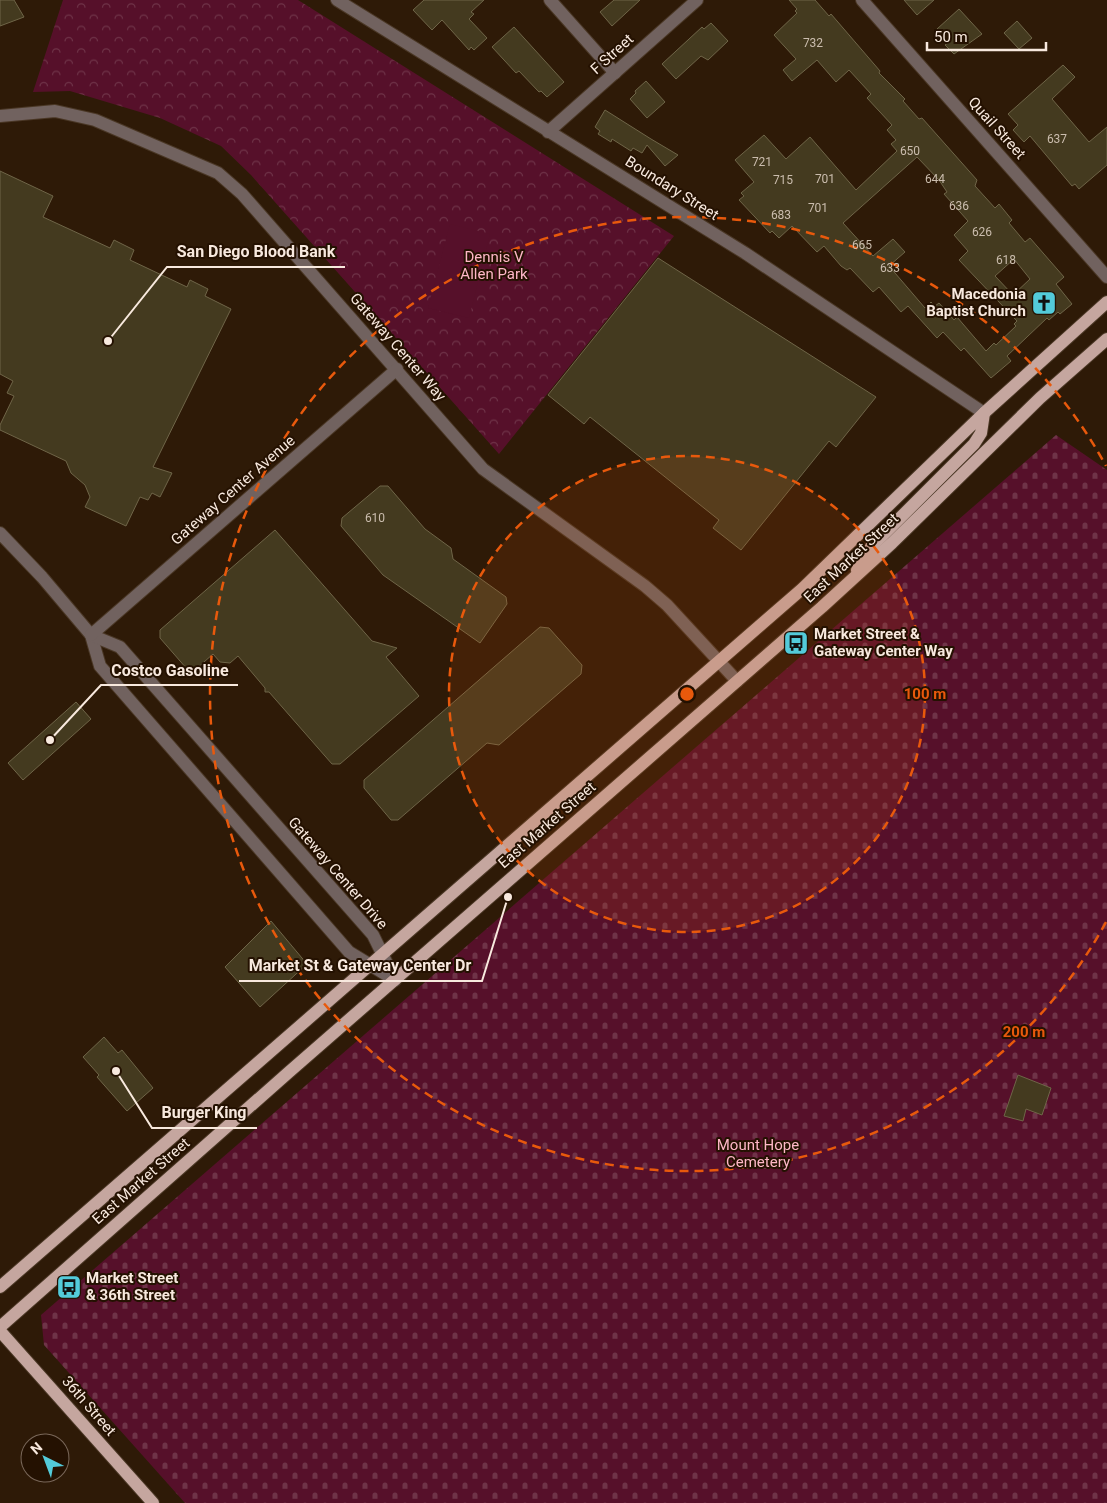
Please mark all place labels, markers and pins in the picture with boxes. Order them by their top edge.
callout: San Diego Blood Bank [167,236,345,267]
place label: Macedonia Baptist Church [926,285,1026,320]
church icon: Macedonia Baptist Church [1031,290,1057,316]
place label: Market Street & Gateway Center Way [814,625,953,660]
bus stop icon: Market Street & Gateway Center Way [783,630,809,656]
callout: Costco Gasoline [101,654,238,685]
centre of rings [678,685,696,703]
callout: Market St & Gateway Center Dr [239,950,482,981]
callout: Burger King [152,1097,257,1128]
place label: Market Street & 36th Street [86,1269,178,1304]
bus stop icon: Market Street & 36th Street [56,1274,82,1300]

